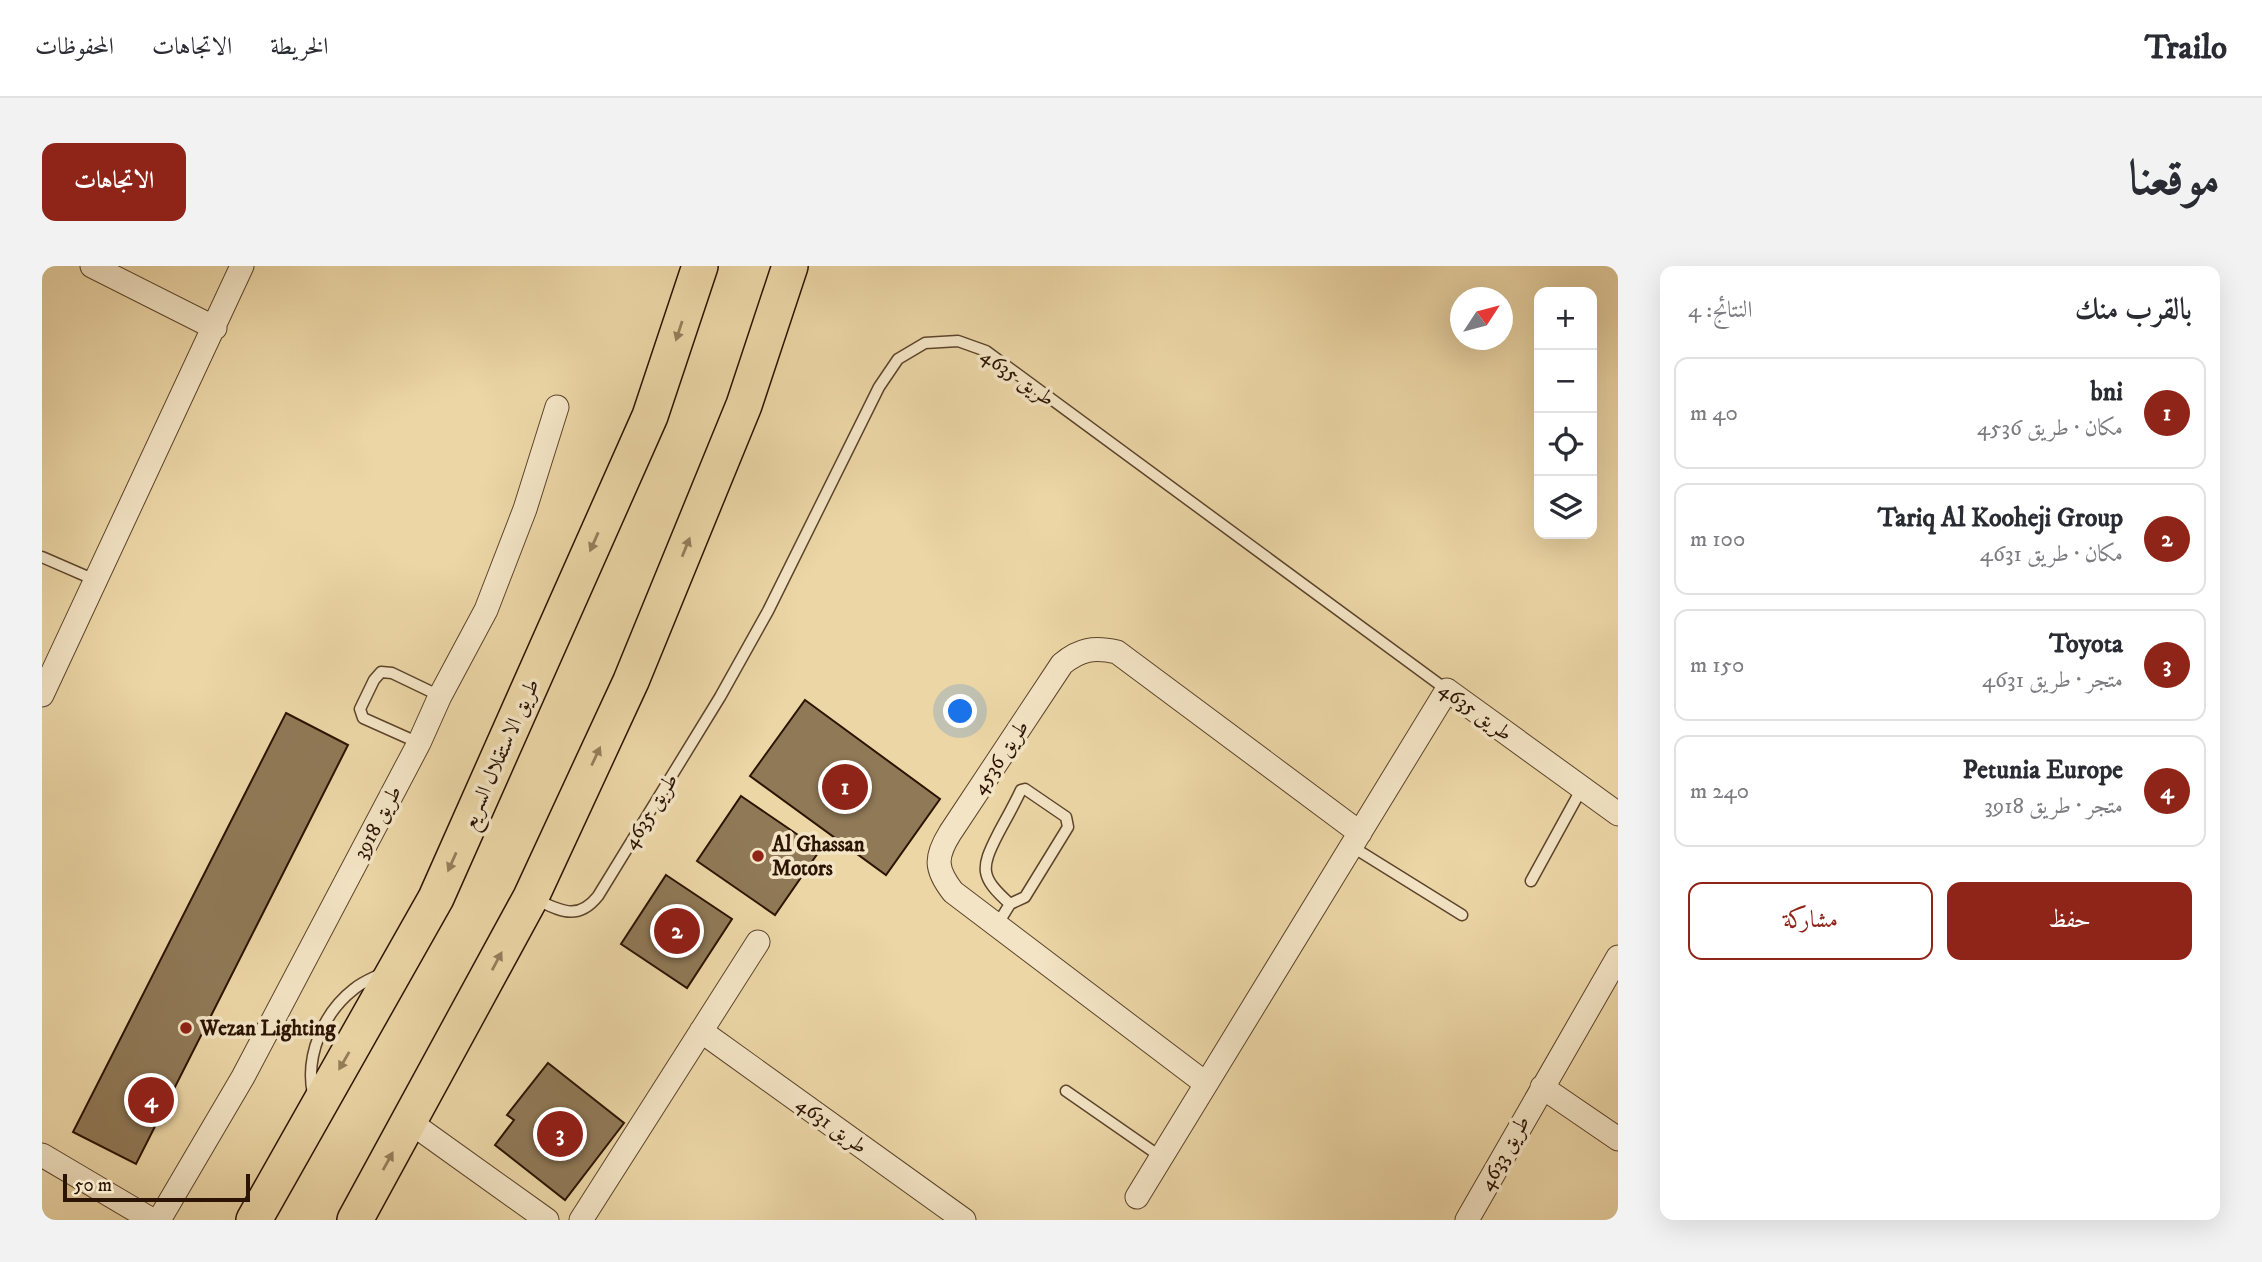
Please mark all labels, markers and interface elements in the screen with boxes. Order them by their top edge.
text: Trailo [2145,28,2227,69]
text: المحفوظات [35,32,114,62]
text: الاتجاهات [152,32,232,62]
text: الخريطة [270,32,329,62]
button: الاتجاهات [42,143,186,221]
text: موقعنا [2128,149,2220,211]
north arrow [1450,287,1513,350]
map controls [1534,287,1597,539]
button: + [1534,287,1597,350]
text: بالقرب منك [2075,292,2192,329]
text: النتائج: 4 [1688,296,1753,325]
one-way arrow [673,320,683,341]
street label: طريق 4635 [975,343,1059,413]
button: − [1534,350,1597,413]
text: bni [2091,376,2123,409]
text: 40 m [1690,399,1738,428]
text: 1 [2163,399,2171,428]
button: locate [1534,413,1597,476]
text: مكان · طريق 4536 [1977,414,2123,443]
button: layers [1534,476,1597,539]
text: Tariq Al Kooheji Group [1878,502,2123,535]
text: 100 m [1690,525,1745,554]
text: 2 [2161,525,2173,554]
one-way arrow [588,532,600,552]
one-way arrow [680,536,691,557]
text: مكان · طريق 4631 [1980,540,2123,569]
text: Toyota [2049,628,2123,661]
text: 150 m [1690,651,1744,680]
text: 3 [2163,651,2171,680]
text: متجر · طريق 4631 [1982,666,2123,695]
street label: طريق الاستقلال السريع [456,675,550,836]
street label: طريق 4635 [1434,677,1517,747]
your location [943,694,977,728]
street label: طريق 4536 [967,715,1035,800]
one-way arrow [590,746,602,766]
text: Petunia Europe [1963,754,2123,787]
pin: 1 [822,761,868,813]
street label: طريق 4635 [618,769,684,854]
text: 240 m [1690,777,1749,806]
text: 4 [2160,777,2174,806]
street label: طريق 3918 [348,781,408,864]
text: متجر · طريق 3918 [1984,792,2123,821]
place label: Al Ghassan Motors [771,832,866,882]
marker: Al Ghassan Motors [750,848,766,864]
one-way arrow [446,851,457,872]
button: مشاركة [1688,882,1933,960]
button: حفظ [1947,882,2192,960]
pin: 2 [654,905,700,957]
one-way arrow [491,951,503,970]
place label: Wezan Lighting [199,1016,336,1042]
marker: Wezan Lighting [178,1020,194,1036]
one-way arrow [338,1052,350,1071]
pin: 4 [128,1074,174,1126]
street label: طريق 4631 [791,1091,872,1160]
pin: 3 [537,1108,583,1160]
street label: طريق 4633 [1474,1111,1536,1195]
one-way arrow [382,1151,394,1170]
scale bar [63,1171,250,1203]
text: 50 m [74,1174,112,1197]

